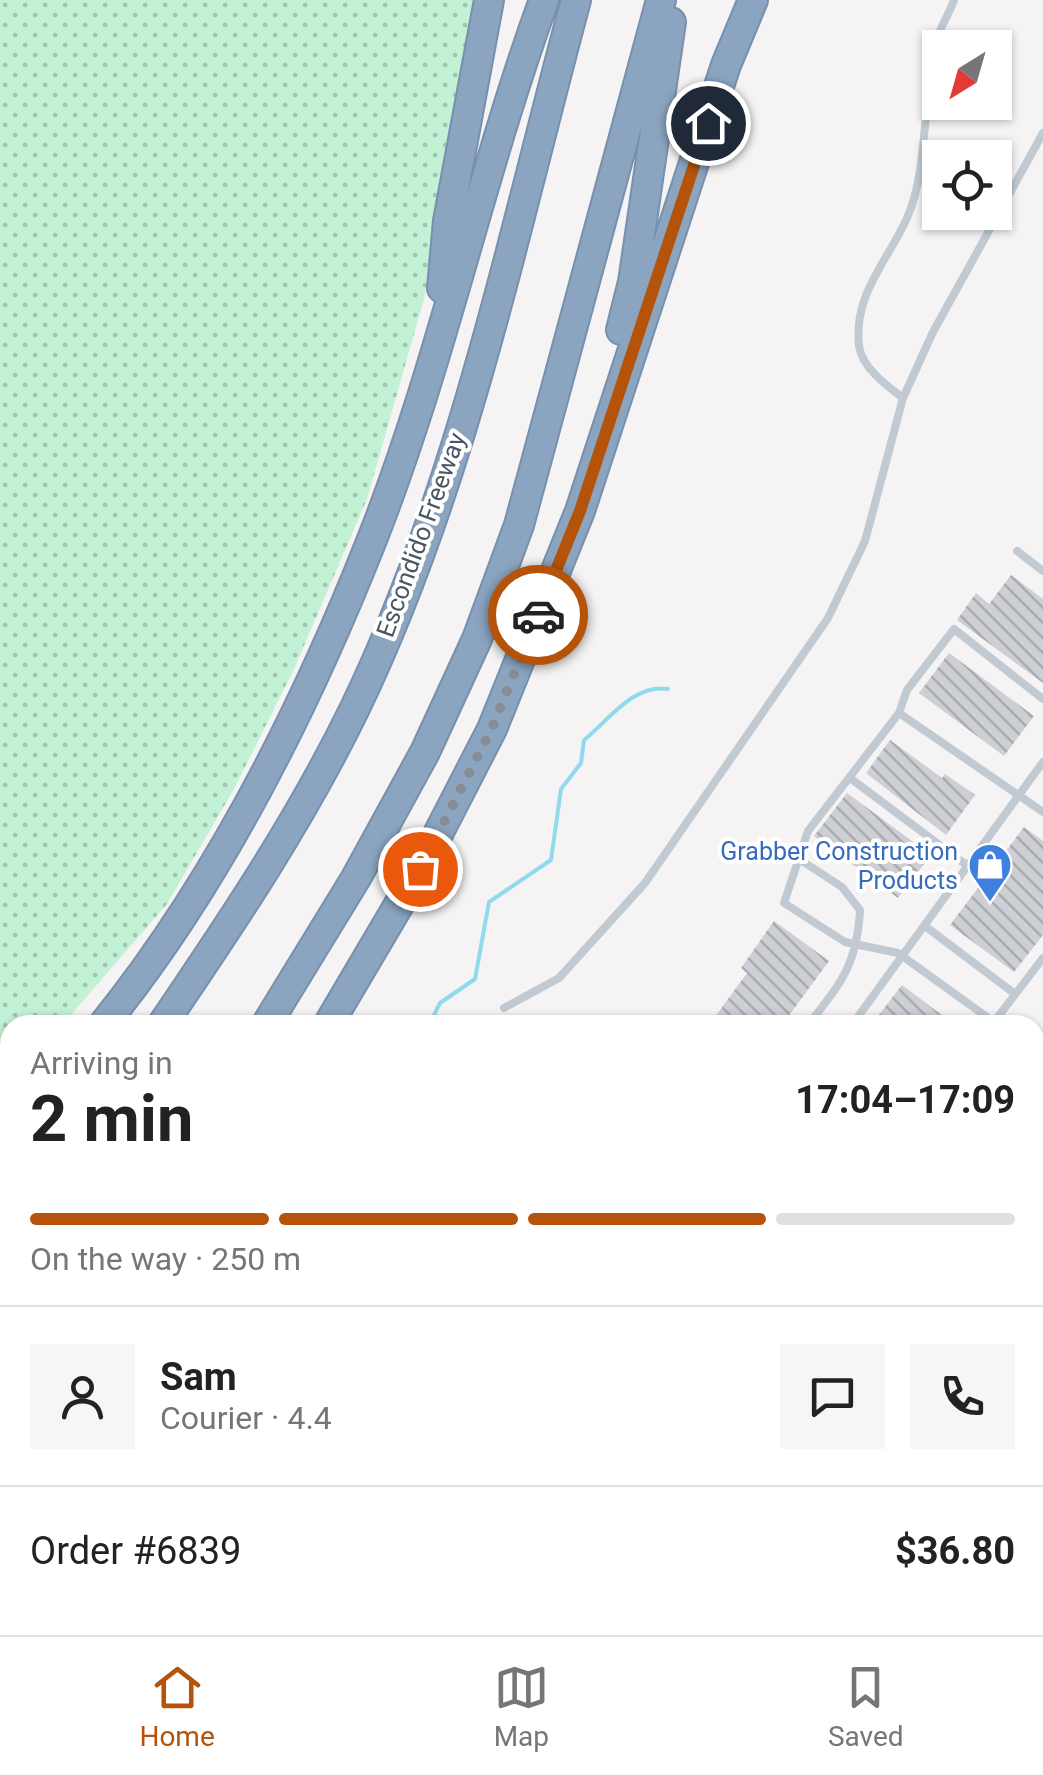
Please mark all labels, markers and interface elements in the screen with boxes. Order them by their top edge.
north arrow [922,30,1012,120]
map controls [922,30,1012,230]
pin [666,81,751,166]
icon: home [681,96,736,151]
button: locate [922,140,1012,230]
street label: Escondido Freeway [371,429,471,641]
courier [488,565,588,665]
icon: car [511,588,566,643]
pin [378,827,463,912]
place label: Grabber Construction Products [720,837,958,895]
icon: bag [393,842,448,897]
shop icon: Grabber Construction Products [967,842,1013,903]
text: Arriving in [30,1044,173,1082]
text: 17:04–17:09 [795,1078,1015,1122]
text: 2 min [30,1081,193,1157]
text: On the way · 250 m [30,1240,301,1278]
button: person [30,1344,135,1449]
button: chat [780,1344,885,1449]
button: phone [910,1344,1015,1449]
text: Sam [160,1355,237,1399]
text: Courier · 4.4 [160,1399,332,1437]
text: Order #6839 [30,1529,241,1573]
text: $36.80 [895,1529,1015,1573]
tab: Home [139,1660,215,1753]
tab: Map [494,1660,549,1753]
tab: Saved [828,1660,904,1753]

